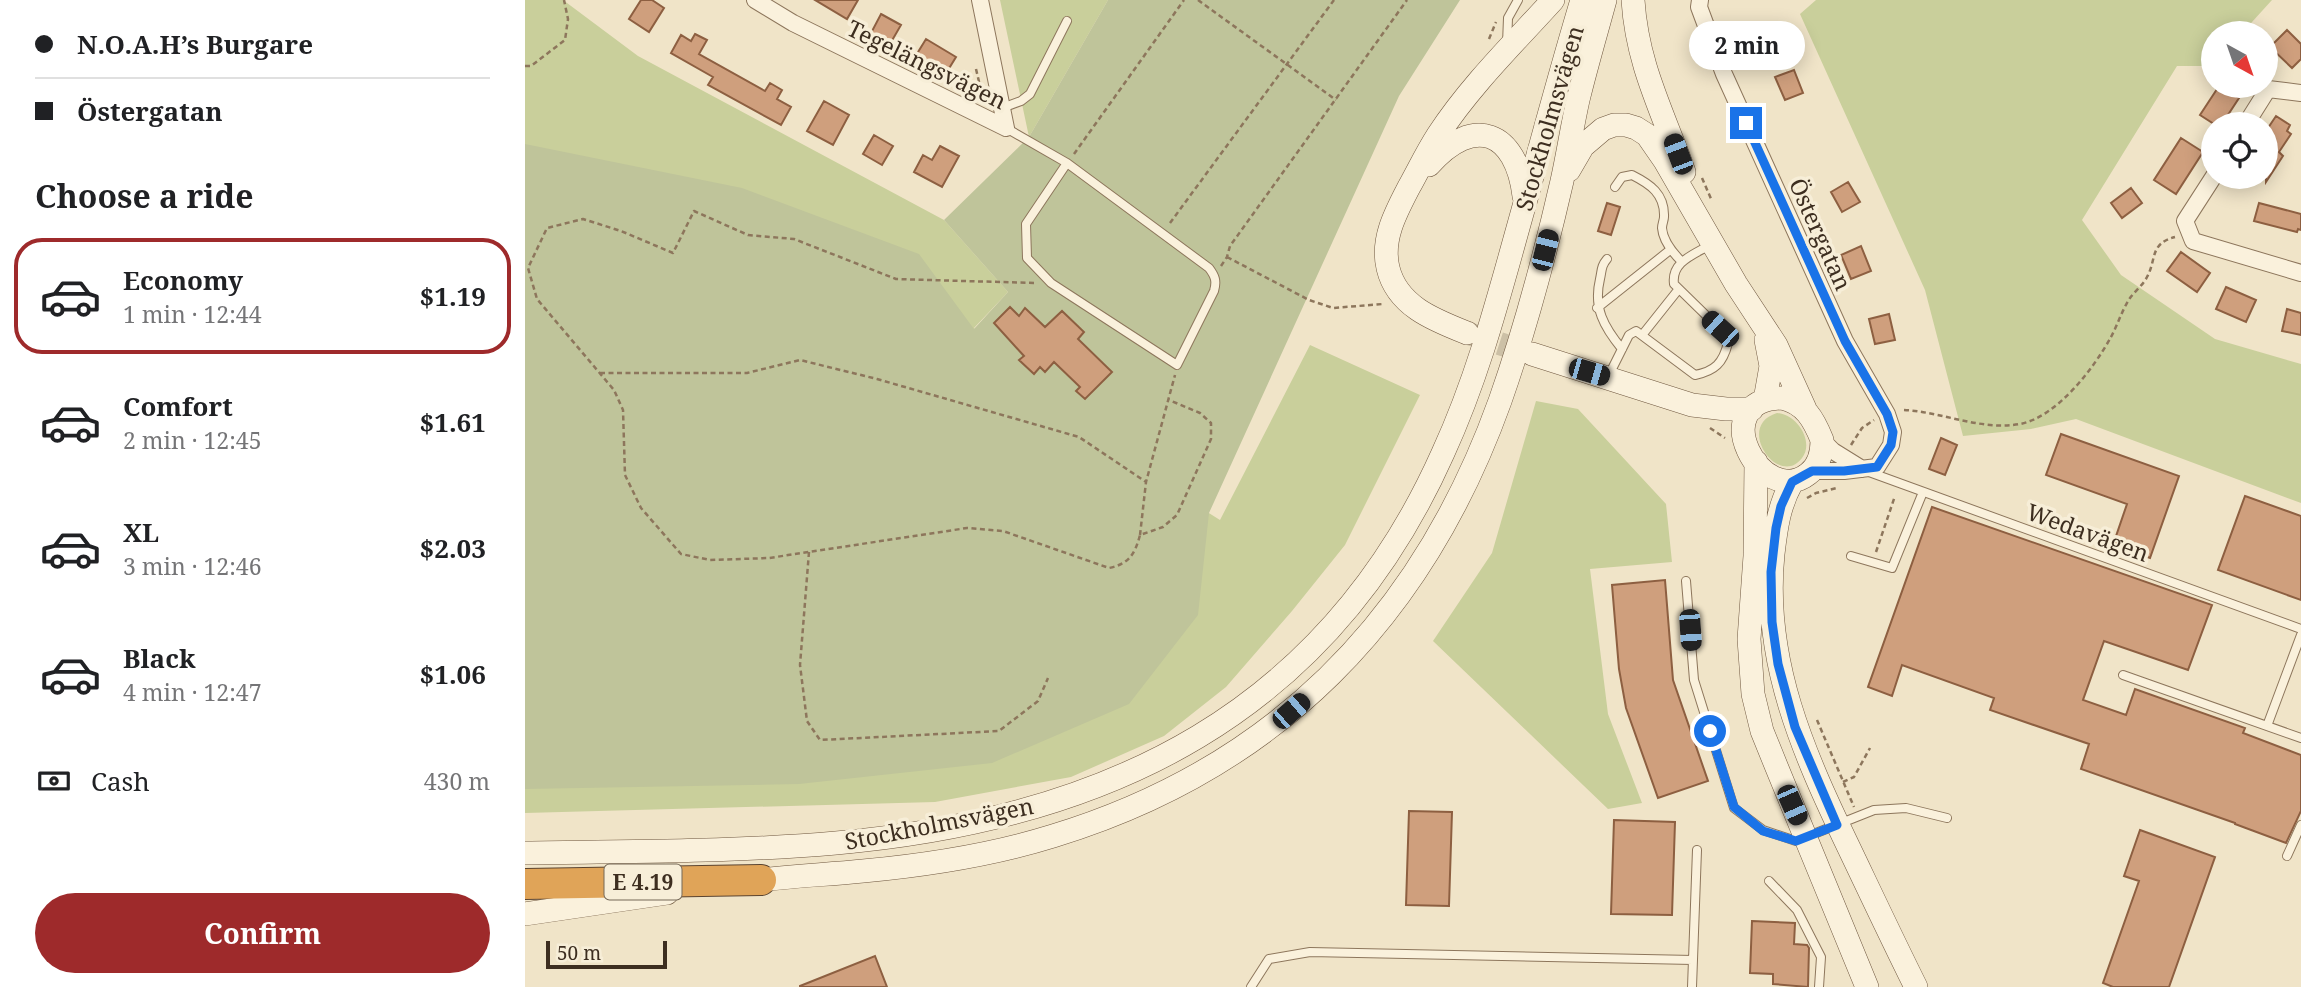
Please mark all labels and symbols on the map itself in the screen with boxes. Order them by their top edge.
street label: Tegelängsvägen [842,12,1012,116]
street label: Stockholmsvägen [1507,21,1591,214]
north arrow [2201,21,2279,98]
callout: 2 min [1688,22,1804,71]
route end [1730,107,1762,139]
car [1661,131,1696,177]
street label: Östergatan [1782,173,1860,295]
car [1530,227,1561,273]
car [1698,307,1743,351]
car [1566,356,1613,388]
street label: Wedavägen [2022,495,2154,569]
car [1679,608,1702,652]
car [1269,689,1314,733]
route start [1694,715,1726,747]
car [1774,782,1811,828]
street label: Stockholmsvägen [842,789,1036,857]
road number: E 4.19 [605,864,681,900]
scale bar [546,938,667,970]

